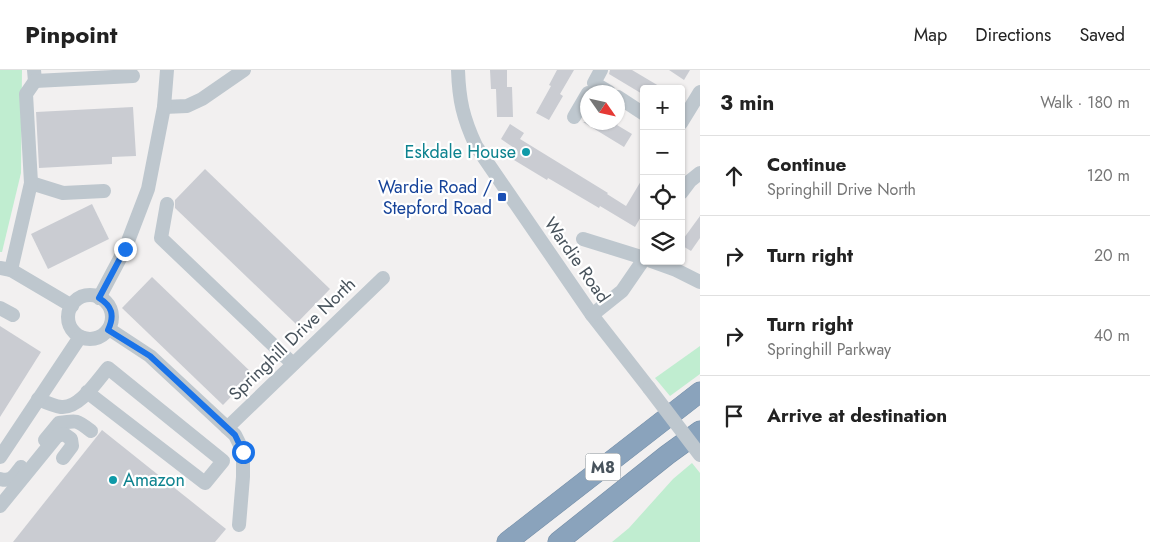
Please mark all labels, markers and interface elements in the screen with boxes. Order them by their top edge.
text: Pinpoint [25,17,117,52]
text: Map [914,22,947,48]
text: Directions [975,22,1051,48]
text: Saved [1079,22,1125,48]
north arrow [580,85,625,130]
map controls [640,85,685,265]
button: + [640,85,685,130]
text: 3 min [720,88,774,118]
text: Walk · 180 m [1040,91,1130,114]
button: − [640,130,685,175]
place label: Eskdale House [405,139,516,165]
marker: Eskdale House [520,146,532,158]
text: Continue [767,151,846,178]
icon: ahead [720,162,748,190]
text: 120 m [1087,164,1130,187]
place label: Wardie Road / Stepford Road [378,174,492,221]
button: locate [640,175,685,220]
text: Springhill Drive North [767,178,916,201]
marker: Wardie Road / Stepford Road [496,191,508,203]
street label: Wardie Road [538,212,616,308]
button: layers [640,220,685,265]
route end [114,238,137,261]
icon: right [720,242,748,270]
text: Turn right [767,242,853,269]
text: 20 m [1094,244,1130,267]
street label: Springhill Drive North [223,271,361,407]
text: Turn right [767,311,853,338]
icon: right [720,322,748,350]
text: 40 m [1094,324,1130,347]
text: Springhill Parkway [767,338,891,361]
icon: arrive [720,402,748,430]
text: Arrive at destination [767,402,947,429]
route start [232,441,255,464]
road number: M8 [586,454,620,481]
place label: Amazon [123,467,185,493]
marker: Amazon [107,474,119,486]

